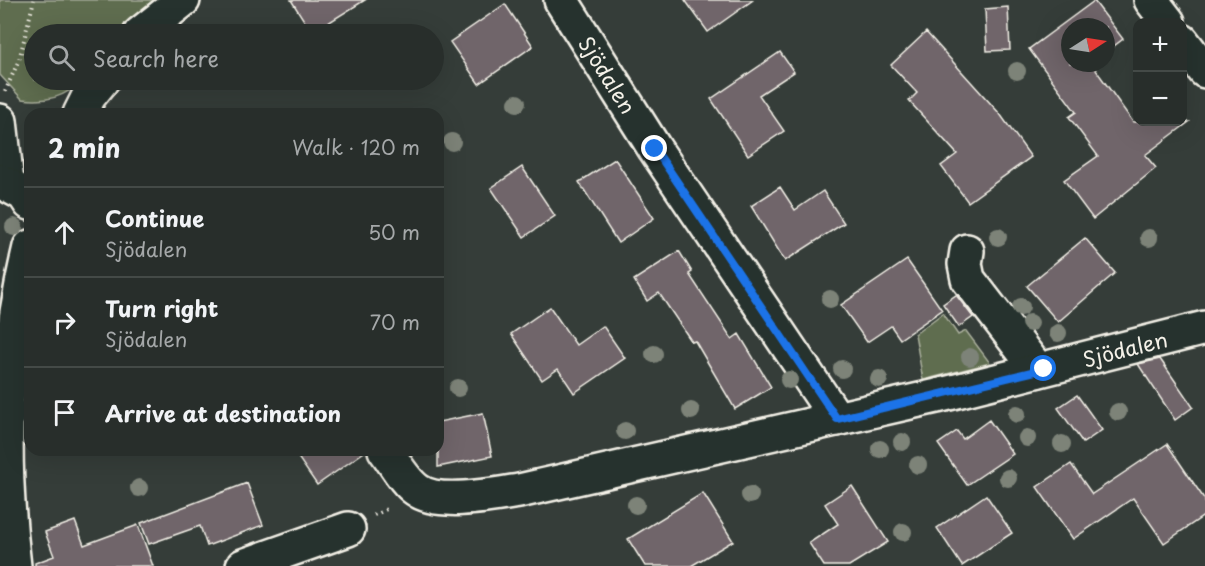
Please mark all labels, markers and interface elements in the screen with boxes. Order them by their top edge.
north arrow [1061,18,1115,72]
map controls [1133,18,1187,126]
button: + [1133,18,1187,72]
search box [24,24,444,90]
street label: Sjödalen [571,29,645,120]
icon: search [45,41,78,74]
text: Search here [93,41,219,74]
button: − [1133,72,1187,126]
text: 2 min [48,128,121,167]
text: Walk · 120 m [292,132,420,162]
route end [641,135,667,161]
text: Continue [105,201,204,234]
icon: ahead [48,216,81,249]
text: 50 m [368,217,420,247]
text: Sjödalen [105,234,187,264]
text: Turn right [105,291,218,324]
icon: right [48,306,81,339]
text: 70 m [370,307,420,337]
street label: Sjödalen [1079,322,1171,374]
text: Sjödalen [105,324,187,354]
route start [1030,355,1056,381]
icon: arrive [48,396,81,429]
text: Arrive at destination [105,396,341,429]

